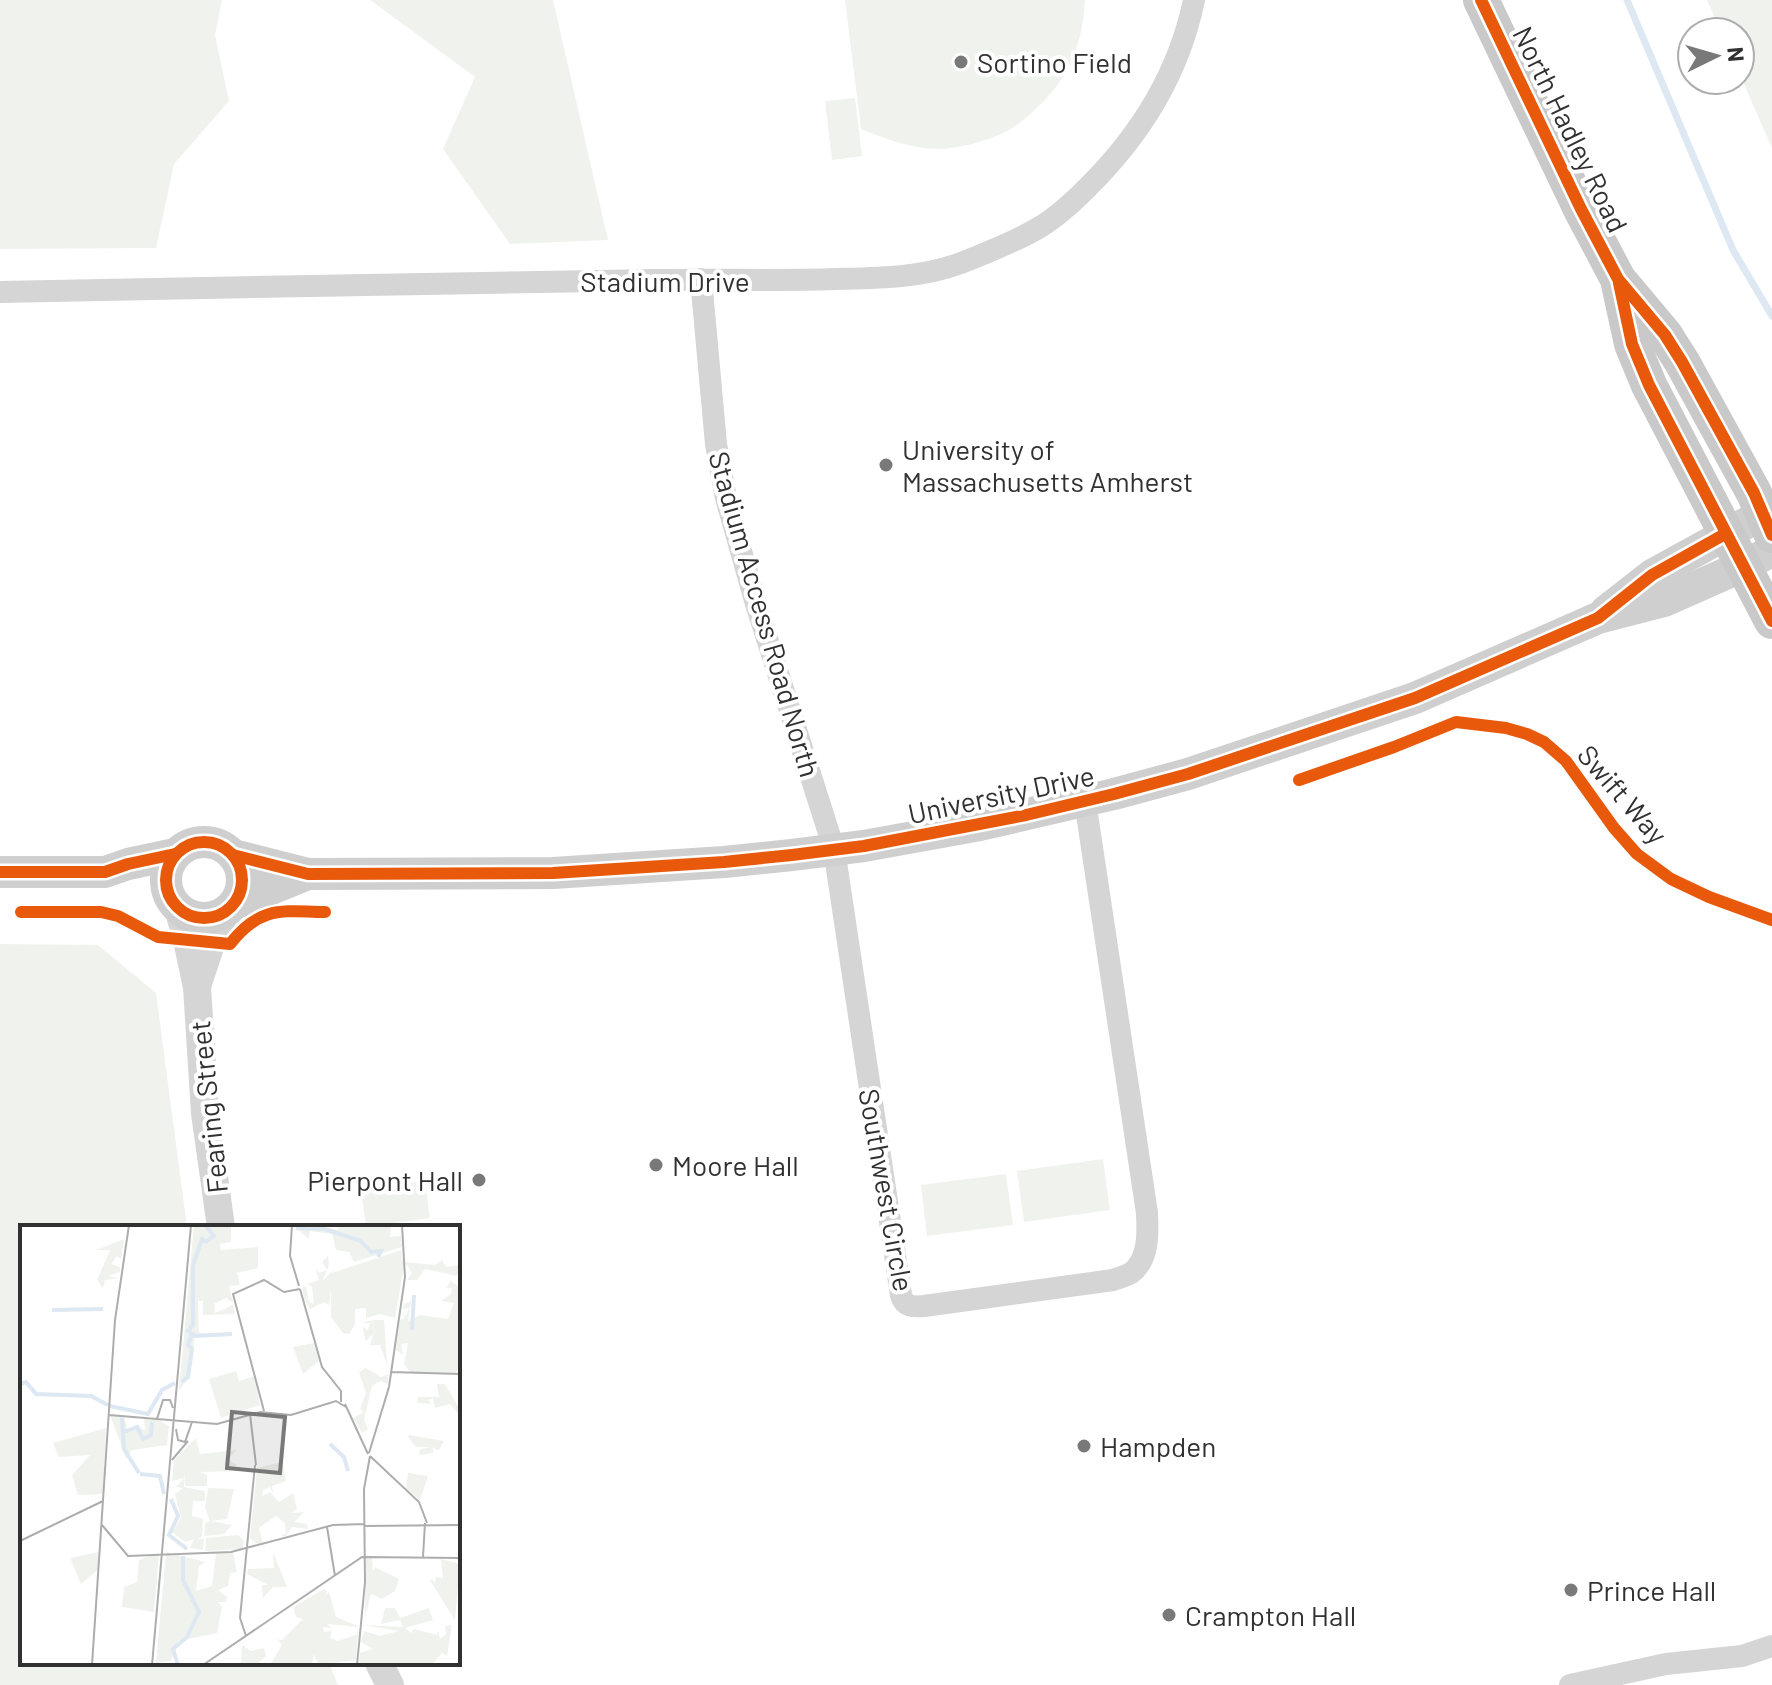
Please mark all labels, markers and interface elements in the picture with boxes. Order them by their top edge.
north arrow [1676,16,1756,96]
street label: North Hadley Road [1506,20,1636,238]
place label: Sortino Field [977,45,1132,79]
text: N [1723,46,1751,63]
marker: Sortino Field [952,53,970,71]
street label: Stadium Drive [580,264,750,298]
place label: University of Massachusetts Amherst [902,432,1193,498]
street label: Stadium Access Road North [702,447,828,781]
marker: University of Massachusetts Amherst [877,456,895,474]
street label: Swift Way [1571,738,1675,850]
street label: University Drive [905,758,1097,830]
street label: Fearing Street [182,1019,234,1195]
street label: Southwest Circle [852,1086,922,1294]
place label: Moore Hall [672,1148,799,1182]
marker: Moore Hall [647,1156,665,1174]
place label: Pierpont Hall [307,1163,463,1197]
marker: Pierpont Hall [470,1171,488,1189]
inset map [20,1225,460,1665]
place label: Hampden [1100,1429,1216,1463]
marker: Hampden [1075,1437,1093,1455]
place label: Prince Hall [1587,1573,1716,1607]
marker: Prince Hall [1562,1581,1580,1599]
place label: Crampton Hall [1185,1598,1356,1632]
marker: Crampton Hall [1160,1606,1178,1624]

